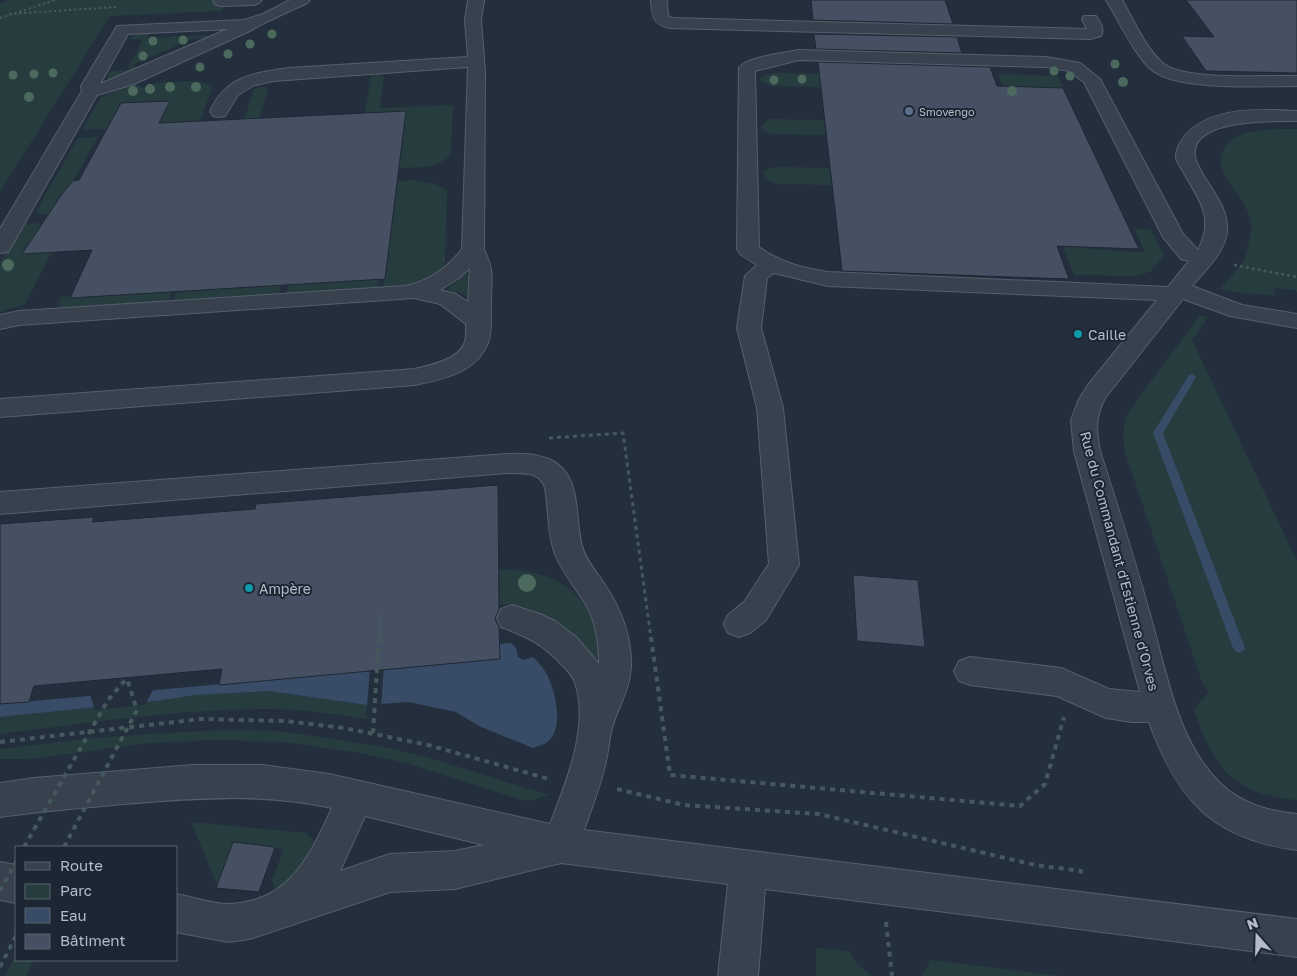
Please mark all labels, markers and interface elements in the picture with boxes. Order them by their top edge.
marker: Smovengo [903,105,915,117]
place label: Smovengo [919,105,975,118]
place label: Caille [1088,326,1126,343]
marker: Caille [1072,328,1084,340]
street label: Rue du Commandant d'Estienne d'Orves [1077,429,1163,693]
place label: Ampère [259,580,311,597]
marker: Ampère [243,582,255,594]
legend [15,846,178,961]
text: Route [60,856,103,874]
text: Parc [60,881,92,899]
text: Eau [60,906,87,924]
north arrow [1232,911,1282,961]
text: N [1244,914,1260,933]
text: Bâtiment [60,931,125,949]

